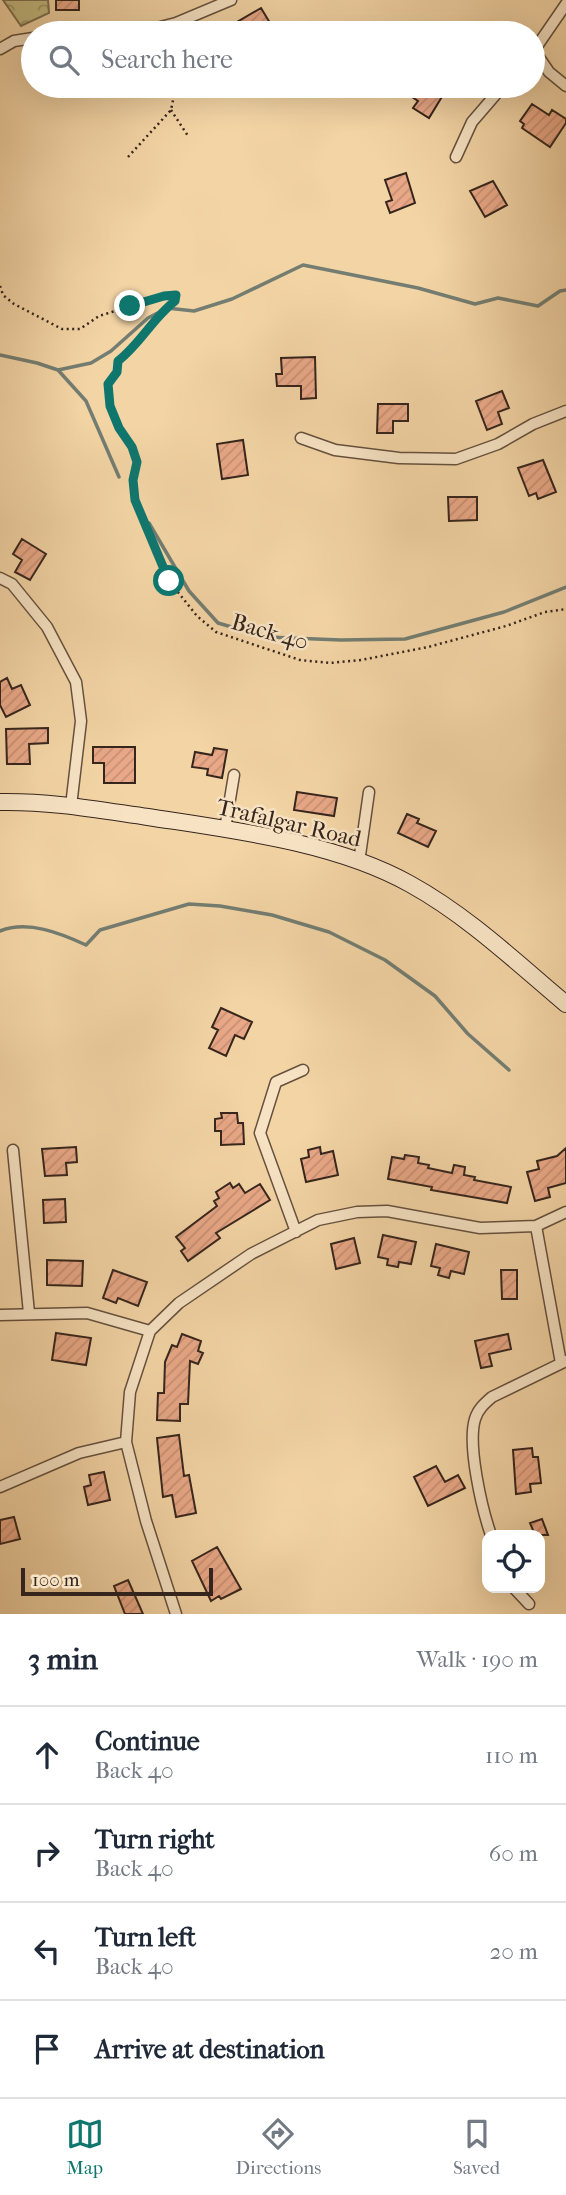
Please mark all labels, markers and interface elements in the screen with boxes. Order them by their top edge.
search box [21,21,545,98]
icon: search [45,41,83,79]
text: Search here [101,44,233,75]
route end [114,290,145,321]
route start [153,565,184,596]
street label: Back 40 [228,608,312,656]
street label: Trafalgar Road [214,793,364,853]
map controls [482,1530,545,1593]
button: locate [482,1530,545,1593]
scale bar [21,1565,214,1597]
text: 100 m [32,1569,80,1591]
text: 3 min [28,1642,98,1677]
text: Walk · 190 m [417,1646,538,1673]
text: Continue [95,1726,200,1757]
icon: ahead [28,1736,66,1774]
text: 110 m [485,1742,538,1769]
text: Back 40 [95,1757,174,1784]
text: Turn right [95,1824,215,1855]
icon: right [28,1834,66,1872]
text: 60 m [489,1840,538,1867]
text: Back 40 [95,1855,174,1882]
text: Turn left [95,1922,196,1953]
icon: left [28,1932,66,1970]
text: 20 m [489,1938,538,1965]
text: Back 40 [95,1953,174,1980]
icon: arrive [28,2030,66,2068]
text: Arrive at destination [95,2034,325,2065]
tab: Map [66,2115,104,2179]
tab: Directions [236,2115,321,2179]
tab: Saved [453,2115,500,2179]

